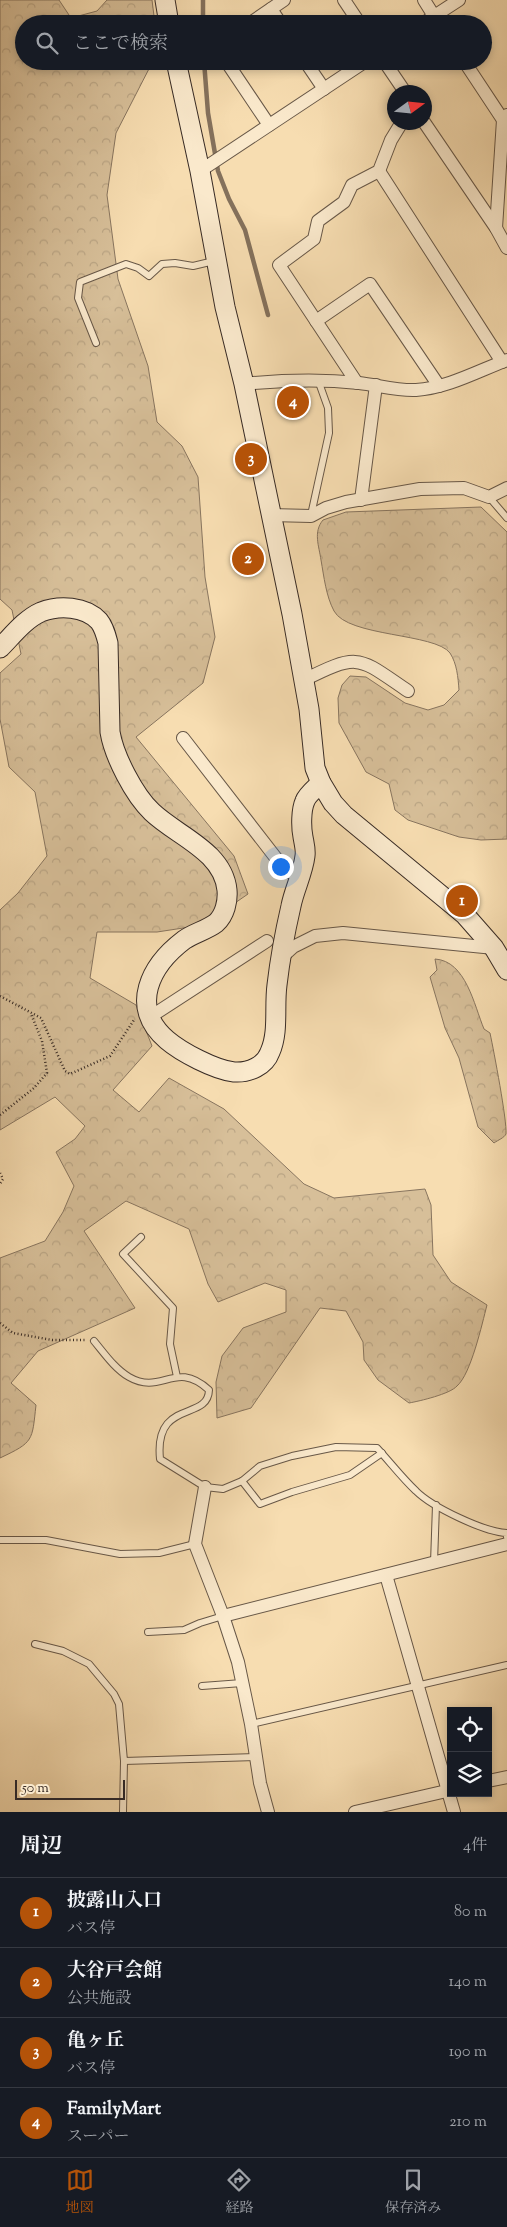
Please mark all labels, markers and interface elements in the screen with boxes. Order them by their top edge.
search box [15,15,492,70]
icon: search [33,29,61,57]
text: ここで検索 [73,31,168,58]
north arrow [387,85,432,130]
pin: 4 [277,383,309,421]
pin: 3 [235,440,267,478]
pin: 2 [232,540,264,578]
your location [268,854,294,880]
pin: 1 [446,882,478,920]
map controls [447,1707,492,1797]
button: locate [447,1707,492,1752]
button: layers [447,1752,492,1797]
scale bar [15,1777,125,1800]
text: 50 m [22,1779,49,1799]
text: 周辺 [20,1832,62,1862]
text: 4件 [463,1835,487,1858]
text: 披露山入口 [67,1888,162,1915]
text: 1 [33,1901,39,1924]
text: 80 m [454,1901,487,1924]
text: バス停 [67,1918,115,1941]
text: 大谷戸会館 [67,1958,162,1985]
text: 2 [32,1971,40,1994]
text: 140 m [449,1971,487,1994]
text: 公共施設 [67,1988,131,2011]
text: 亀ヶ丘 [67,2028,124,2055]
text: 3 [33,2041,39,2064]
text: 190 m [449,2041,487,2064]
text: バス停 [67,2058,115,2081]
text: FamilyMart [67,2096,161,2123]
text: 4 [32,2111,40,2134]
text: 210 m [449,2111,487,2134]
text: スーパー [67,2126,129,2149]
tab: 地図 [66,2166,94,2219]
tab: 経路 [225,2166,253,2219]
tab: 保存済み [385,2166,441,2219]

